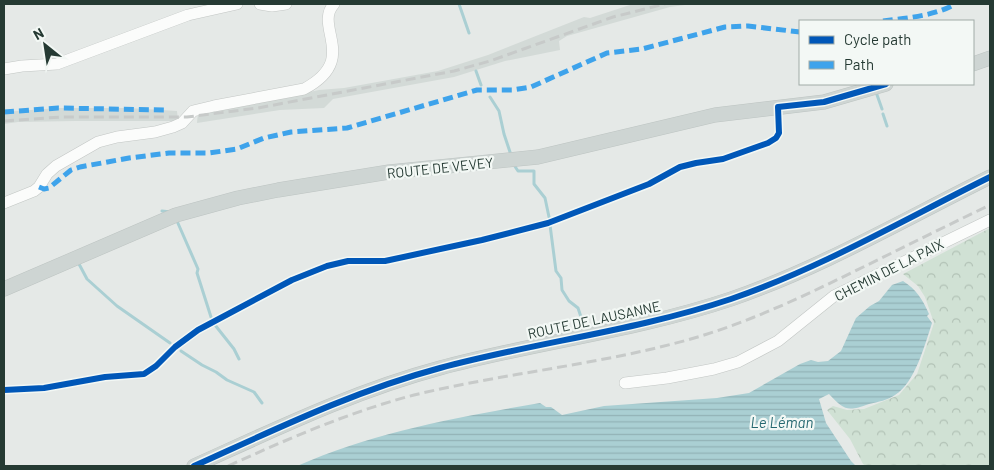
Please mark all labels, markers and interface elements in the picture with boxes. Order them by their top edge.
north arrow [20,20,70,70]
legend [799,20,974,85]
text: N [30,24,47,43]
text: Cycle path [844,30,911,48]
text: Path [844,55,874,73]
street label: ROUTE DE VEVEY [386,153,494,182]
street label: CHEMIN DE LA PAIX [831,235,946,304]
street label: ROUTE DE LAUSANNE [526,297,662,342]
water label: Le Léman [751,413,814,431]

